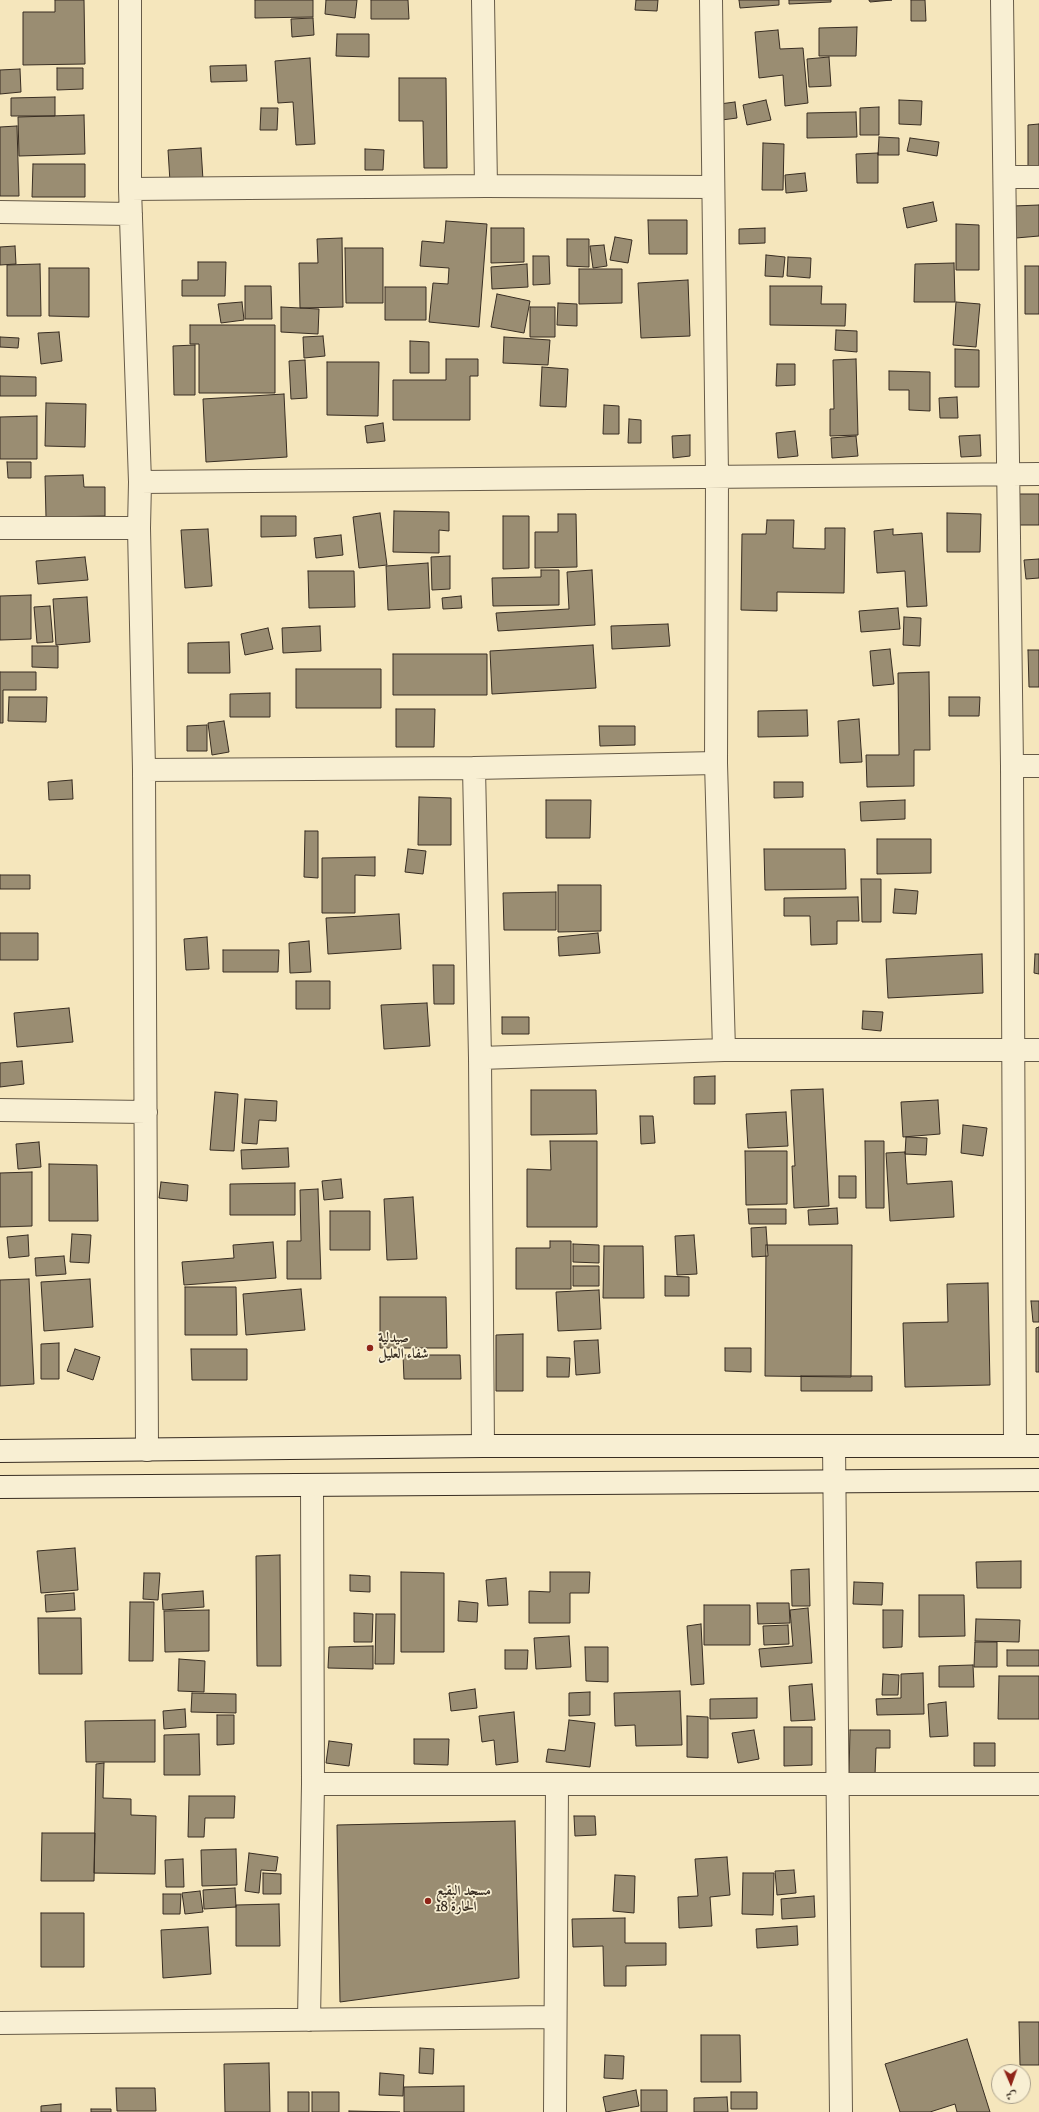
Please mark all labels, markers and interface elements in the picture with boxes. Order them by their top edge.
place label: صيدلية شفاء العليل [378,1332,429,1364]
marker: صيدلية شفاء العليل [365,1343,375,1353]
place label: مسجد البقيع الحارة 18 [436,1885,491,1918]
marker: مسجد البقيع الحارة 18 [423,1896,433,1906]
north arrow [991,2064,1031,2104]
text: ش [1006,2087,1017,2103]

